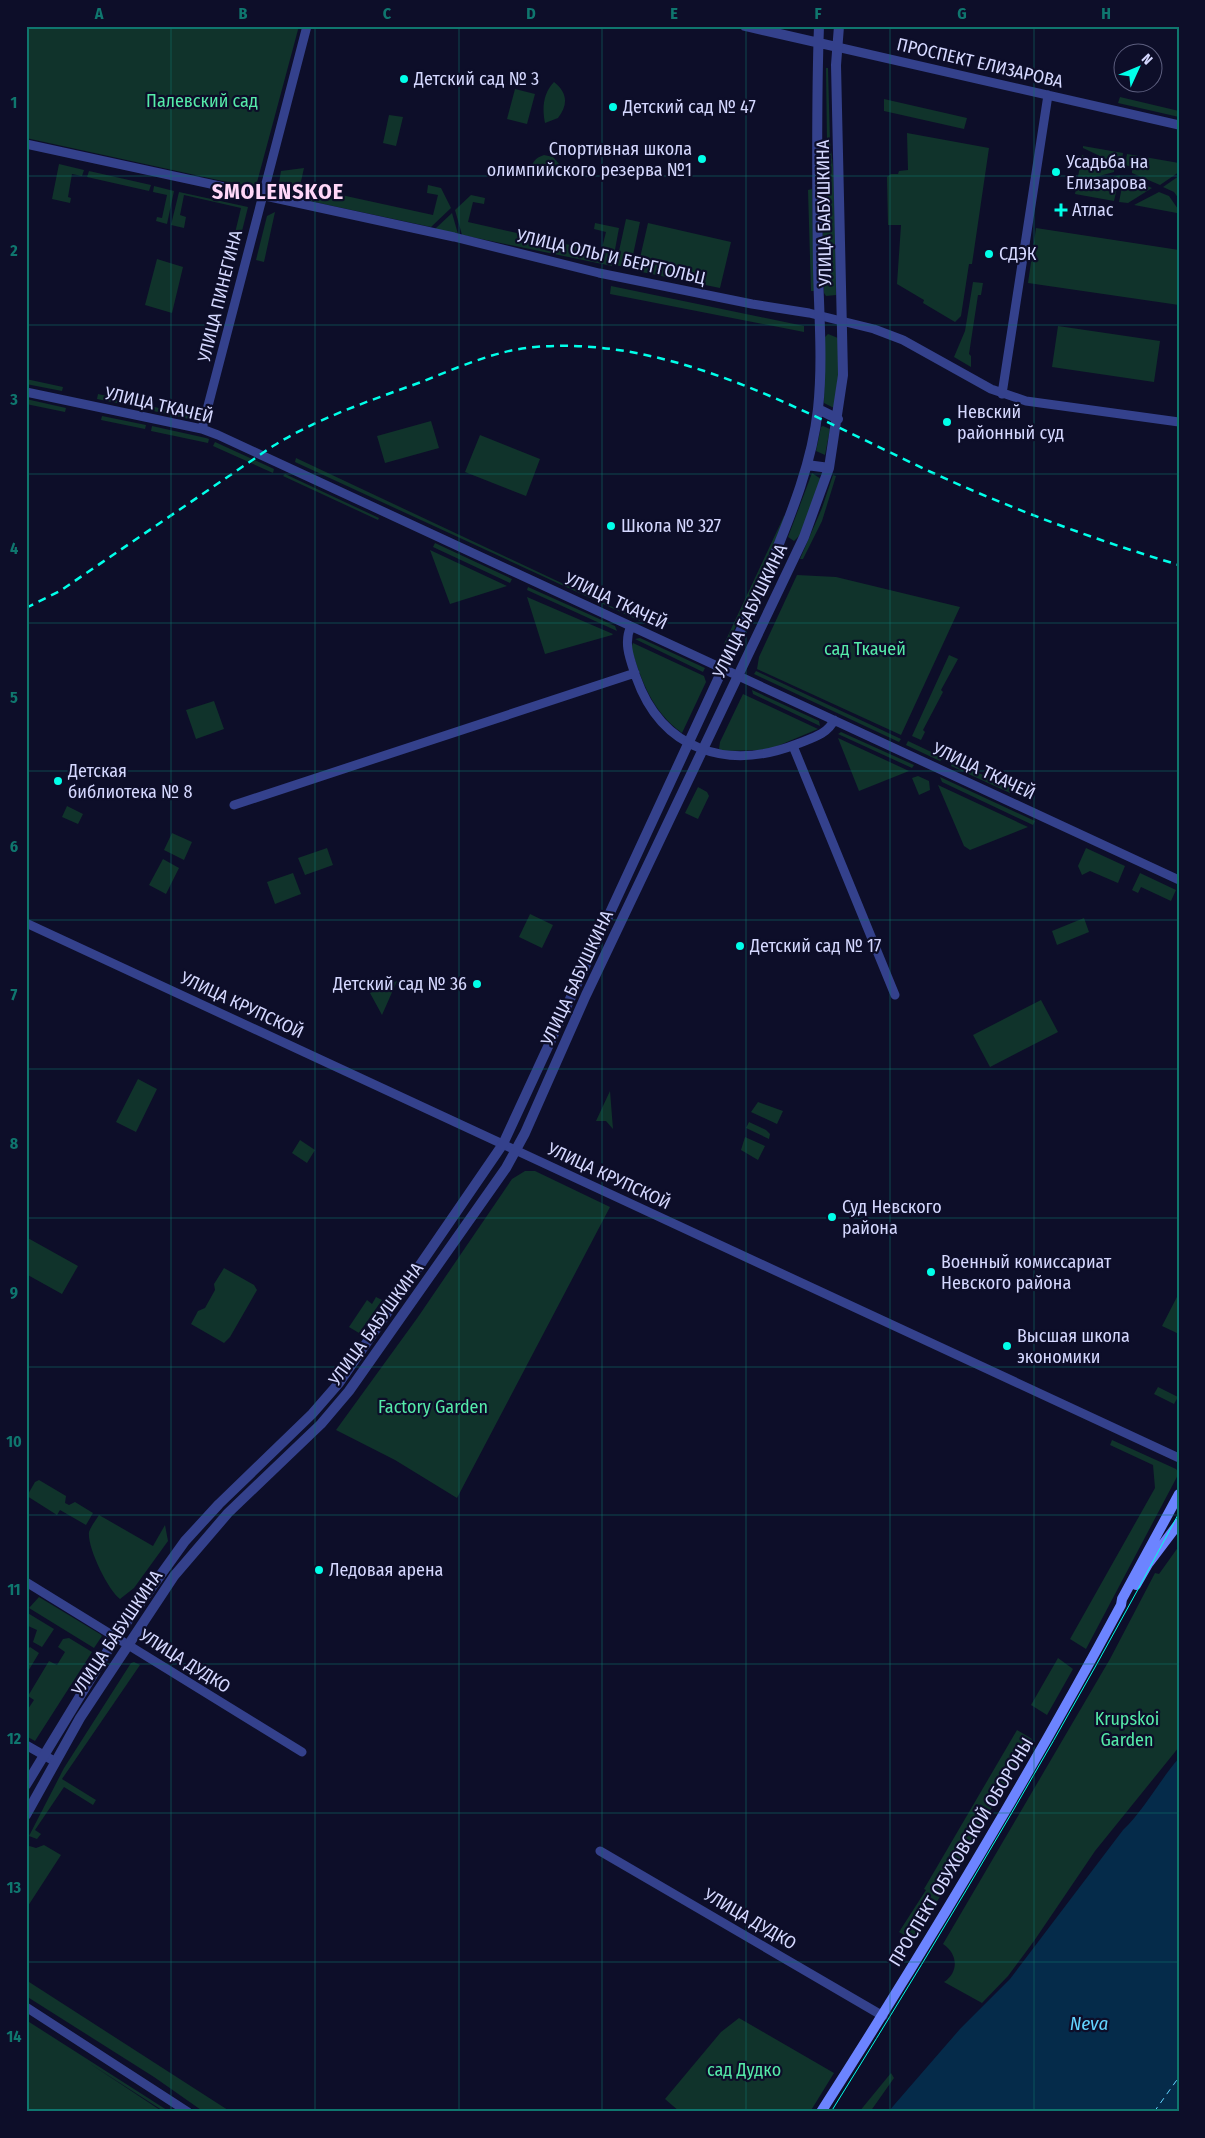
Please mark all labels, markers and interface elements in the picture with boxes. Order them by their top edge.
text: A [94,4,104,23]
text: B [239,4,248,23]
text: C [383,4,392,23]
text: D [526,4,536,23]
text: E [670,4,678,23]
text: F [814,4,822,23]
text: G [957,4,967,23]
text: H [1101,4,1111,23]
street label: ПРОСПЕКТ ЕЛИЗАРОВА [895,33,1066,93]
north arrow [1112,42,1162,92]
text: N [1138,50,1156,68]
place label: Детский сад № 3 [413,68,539,90]
marker: Детский сад № 3 [398,73,410,85]
park label: Палевский сад [146,90,258,112]
text: 1 [11,93,17,112]
place label: Детский сад № 47 [622,96,756,118]
marker: Детский сад № 47 [607,101,619,113]
place label: Спортивная школа олимпийского резерва №1 [487,138,692,181]
street label: УЛИЦА БАБУШКИНА [812,139,836,288]
place label: Усадьба на Елизарова [1065,151,1149,194]
marker: Спортивная школа олимпийского резерва №1 [696,153,708,165]
marker: Усадьба на Елизарова [1050,166,1062,178]
district label: SMOLENSKOE [212,178,344,205]
place label: Атлас [1072,199,1114,221]
marker: Атлас [1054,203,1068,217]
street label: УЛИЦА ОЛЬГИ БЕРГГОЛЬЦ [513,224,708,289]
street label: УЛИЦА ПИНЕГИНА [193,227,247,365]
text: 2 [9,241,18,260]
place label: СДЭК [999,243,1037,265]
marker: СДЭК [983,248,995,260]
street label: УЛИЦА ТКАЧЕЙ [102,382,215,428]
text: 3 [9,390,18,409]
place label: Невский районный суд [957,401,1064,444]
marker: Невский районный суд [941,416,953,428]
place label: Школа № 327 [621,515,721,537]
marker: Школа № 327 [605,520,617,532]
text: 4 [10,539,18,558]
street label: УЛИЦА БАБУШКИНА [707,540,792,683]
street label: УЛИЦА ТКАЧЕЙ [560,567,671,634]
park label: сад Ткачей [824,638,906,660]
text: 5 [10,688,18,707]
street label: УЛИЦА ТКАЧЕЙ [928,737,1039,804]
place label: Детская библиотека № 8 [67,760,192,803]
marker: Детская библиотека № 8 [52,775,64,787]
text: 6 [10,837,18,856]
street label: УЛИЦА БАБУШКИНА [536,906,618,1050]
place label: Детский сад № 17 [749,935,881,957]
marker: Детский сад № 17 [734,940,746,952]
street label: УЛИЦА КРУПСКОЙ [176,966,307,1043]
place label: Детский сад № 36 [332,973,467,995]
marker: Детский сад № 36 [471,978,483,990]
text: 7 [11,985,18,1004]
text: 8 [10,1134,19,1153]
street label: УЛИЦА КРУПСКОЙ [543,1137,674,1214]
place label: Суд Невского района [842,1196,942,1239]
marker: Суд Невского района [826,1211,838,1223]
place label: Военный комиссариат Невского района [941,1251,1112,1294]
street label: УЛИЦА БАБУШКИНА [323,1258,428,1391]
marker: Военный комиссариат Невского района [925,1266,937,1278]
text: 9 [10,1283,18,1302]
place label: Высшая школа экономики [1017,1325,1130,1368]
marker: Высшая школа экономики [1001,1340,1013,1352]
park label: Factory Garden [378,1396,488,1418]
text: 10 [6,1432,22,1451]
place label: Ледовая арена [329,1559,444,1581]
marker: Ледовая арена [313,1564,325,1576]
street label: УЛИЦА БАБУШКИНА [66,1566,167,1701]
text: 11 [7,1580,21,1599]
street label: УЛИЦА ДУДКО [134,1624,235,1698]
park label: Krupskoi Garden [1095,1708,1159,1751]
text: 12 [7,1729,22,1748]
street label: ПРОСПЕКТ ОБУХОВСКОЙ ОБОРОНЫ [884,1734,1038,1970]
text: 13 [7,1878,22,1897]
street label: УЛИЦА ДУДКО [699,1883,800,1954]
water label: Neva [1070,2012,1108,2035]
text: 14 [7,2027,22,2046]
park label: сад Дудко [707,2059,781,2081]

